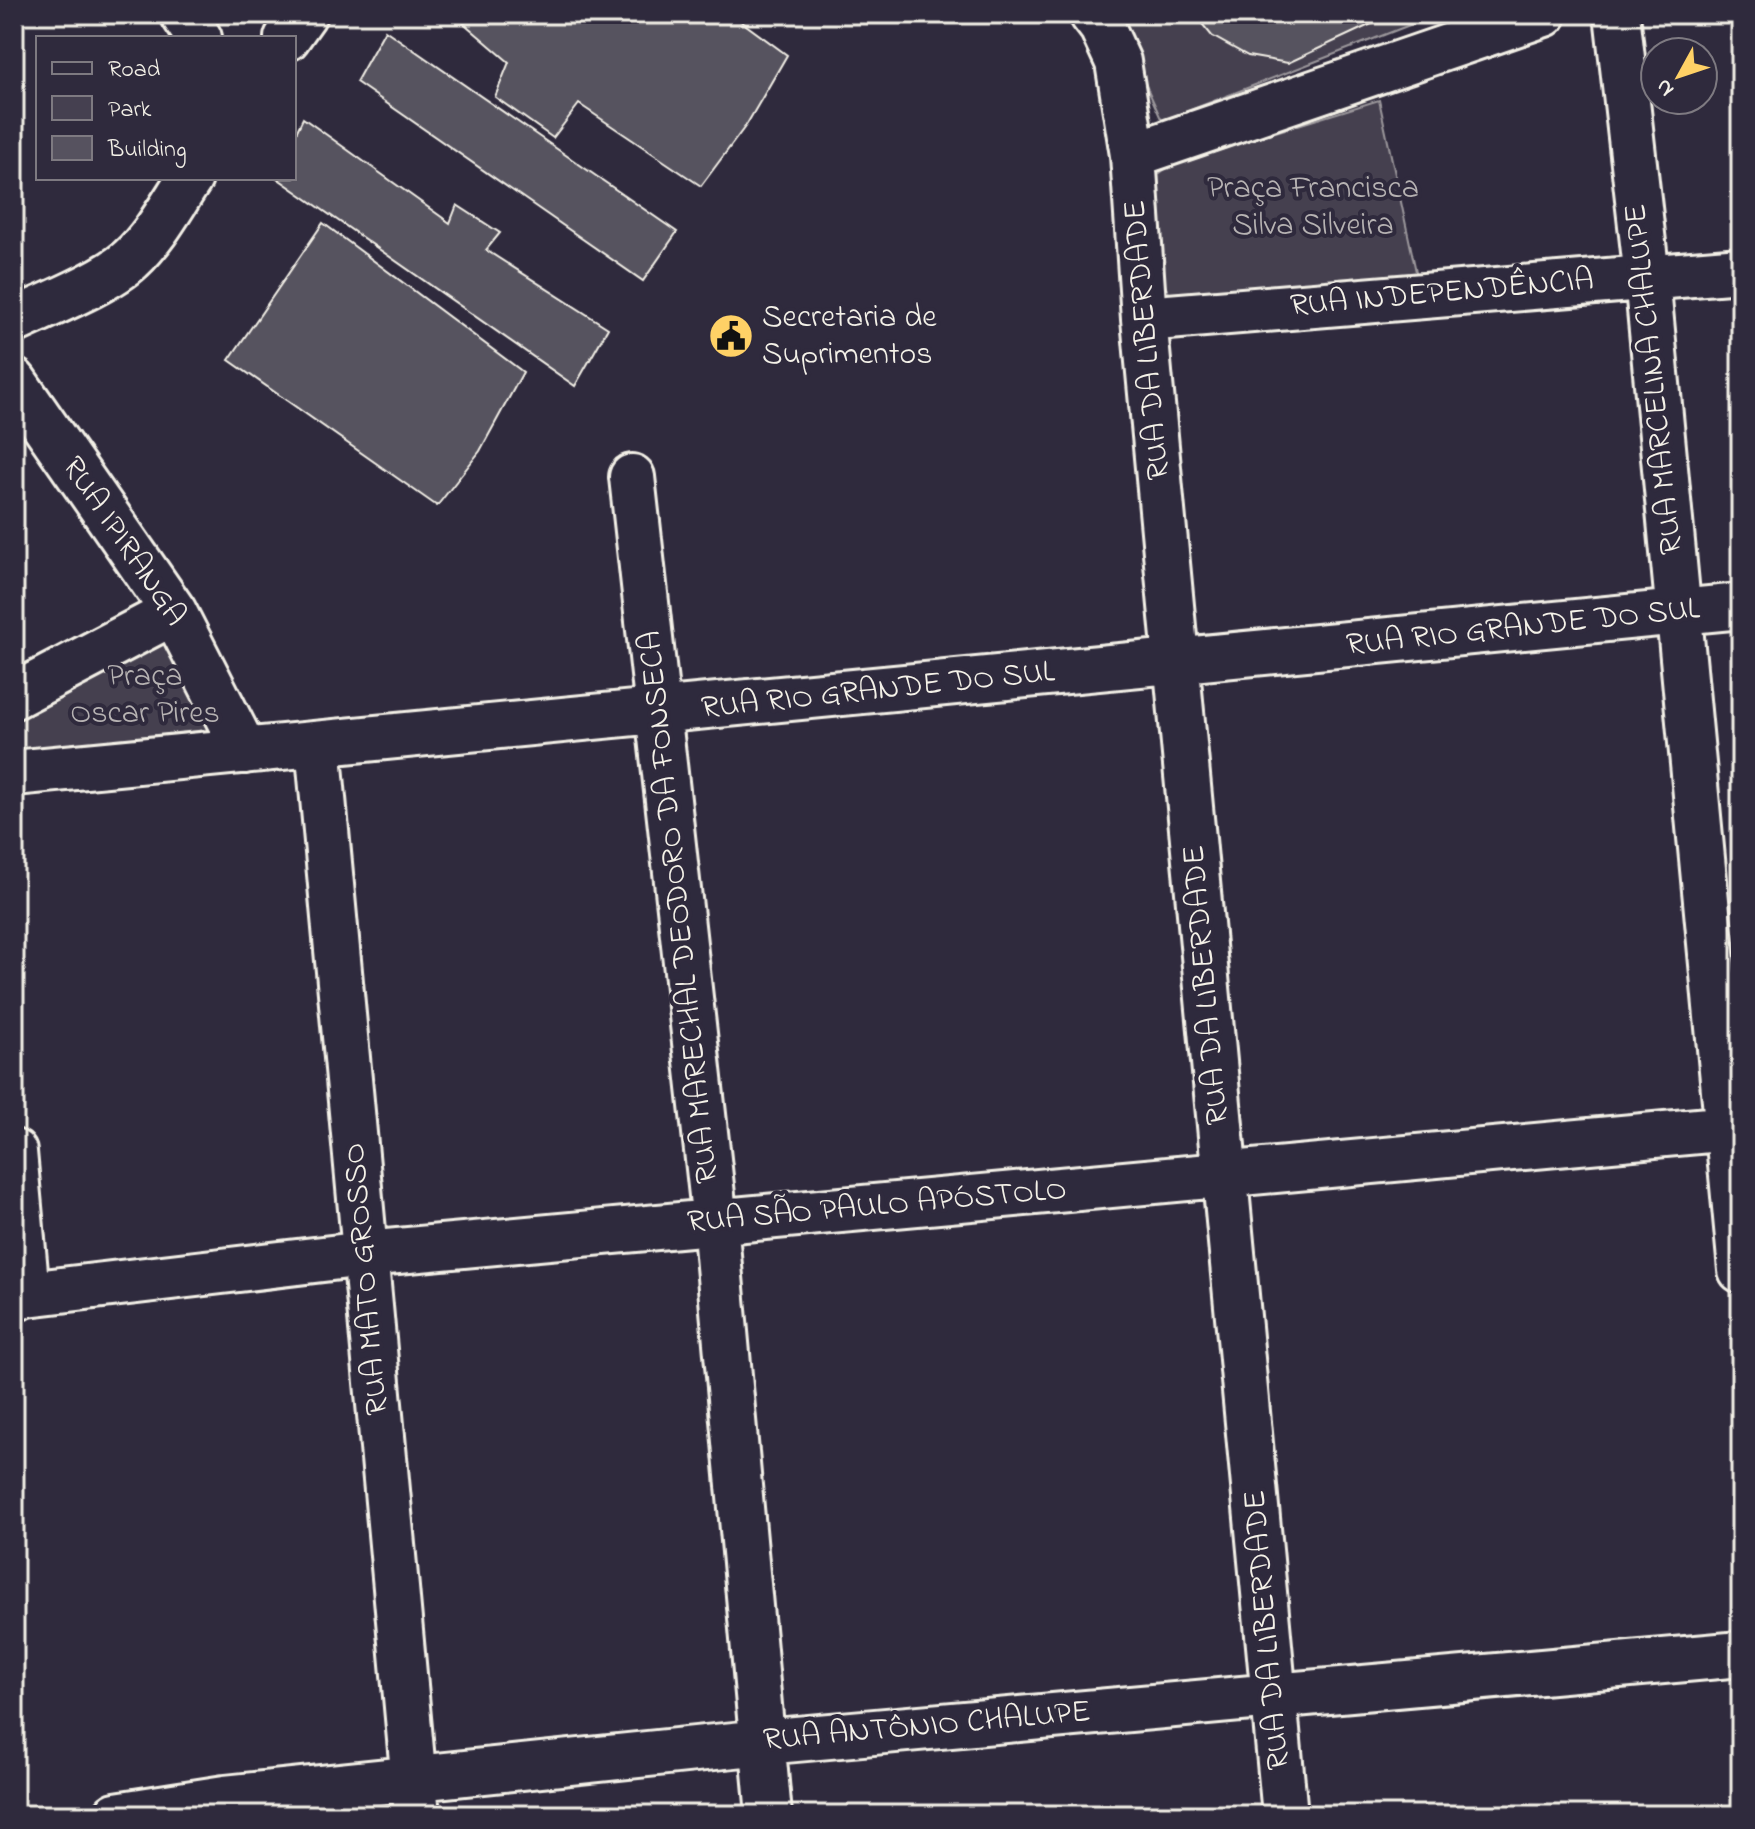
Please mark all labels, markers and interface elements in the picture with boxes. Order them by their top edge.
legend [36,36,296,180]
north arrow [1639,36,1719,116]
text: Road [108,53,161,88]
text: N [1649,71,1683,103]
text: Park [108,93,152,128]
text: Building [107,133,187,168]
park label: Praça Francisca Silva Silveira [1207,166,1419,250]
street label: RUA DA LIBERDADE [1112,198,1184,482]
street label: RUA MARCELINA CHALUPE [1613,201,1697,557]
street label: RUA INDEPENDÊNCIA [1288,257,1596,331]
place label: Secretaria de Suprimentos [762,295,937,379]
public building icon: Secretaria de Suprimentos [707,312,755,360]
street label: RUA IPIRANGA [49,448,197,636]
street label: RUA RIO GRANDE DO SUL [1344,586,1702,670]
street label: RUA MARECHAL DEODORO DA FONSECA [628,628,732,1186]
street label: RUA RIO GRANDE DO SUL [699,649,1057,733]
park label: Praça Oscar Pires [70,654,220,738]
street label: RUA DA LIBERDADE [1171,843,1243,1127]
street label: RUA MATO GROSSO [332,1141,402,1417]
street label: RUA SÃO PAULO APÓSTOLO [685,1167,1069,1247]
street label: RUA DA LIBERDADE [1232,1488,1304,1772]
street label: RUA ANTÔNIO CHALUPE [761,1689,1093,1765]

